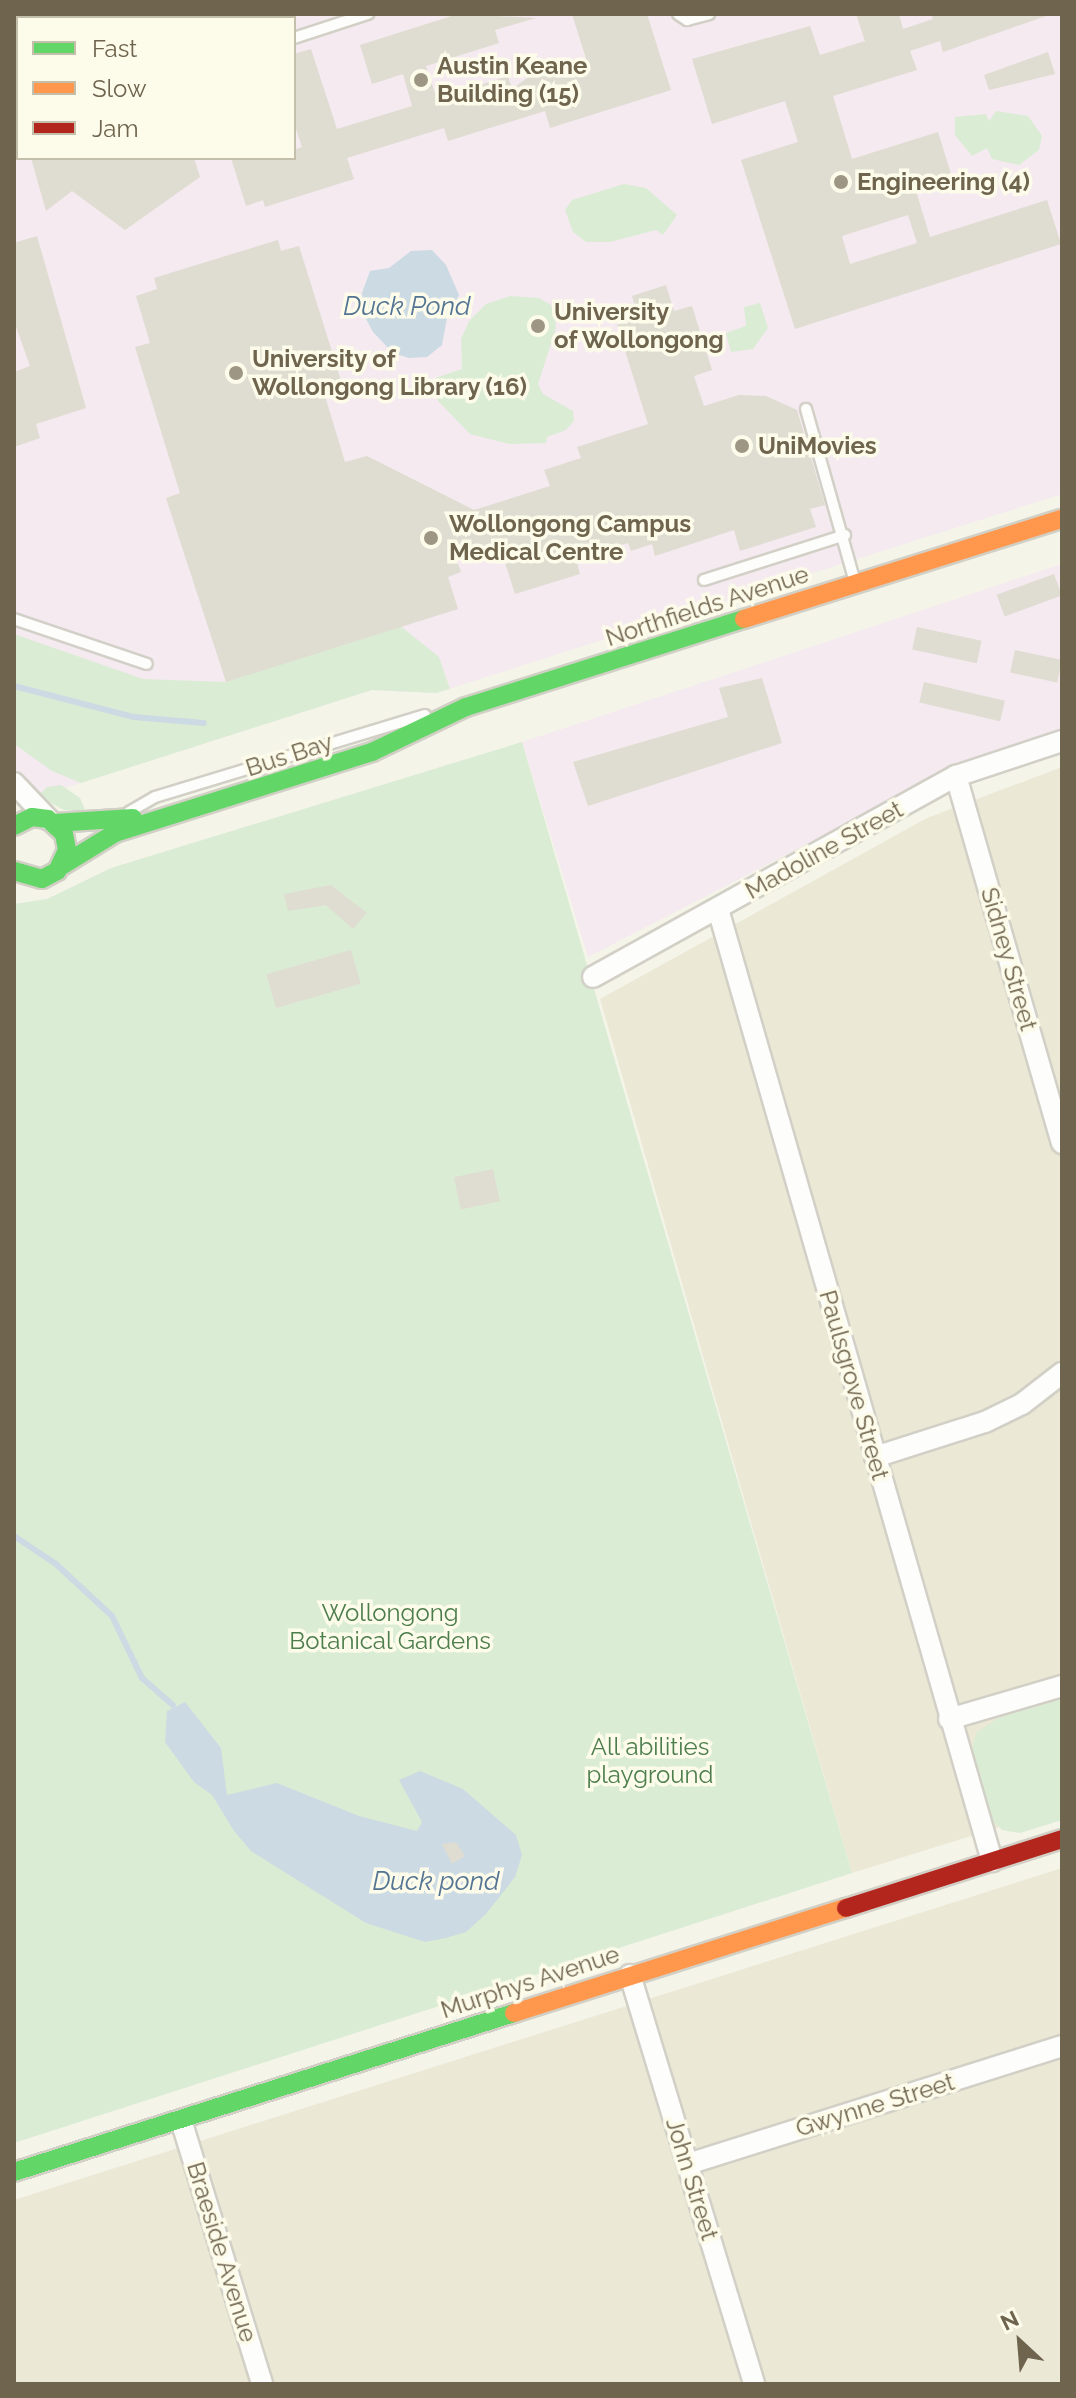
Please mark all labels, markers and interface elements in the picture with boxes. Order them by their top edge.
legend [16,16,296,160]
text: Fast [92,34,137,63]
place label: Austin Keane Building (15) [437,52,587,108]
marker: Austin Keane Building (15) [412,71,430,89]
text: Slow [92,74,146,103]
text: Jam [92,114,138,143]
place label: Engineering (4) [857,168,1030,196]
marker: Engineering (4) [832,173,850,191]
water label: Duck Pond [343,291,471,323]
place label: University of Wollongong [554,298,725,354]
marker: University of Wollongong [529,317,547,335]
place label: University of Wollongong Library (16) [252,345,528,401]
marker: University of Wollongong Library (16) [227,364,245,382]
place label: UniMovies [758,432,877,460]
marker: UniMovies [733,437,751,455]
place label: Wollongong Campus Medical Centre [449,510,691,566]
marker: Wollongong Campus Medical Centre [420,527,442,549]
street label: Northfields Avenue [602,559,812,653]
street label: Bus Bay [242,727,336,783]
street label: Madoline Street [740,795,908,905]
street label: Sidney Street [975,884,1043,1034]
street label: Paulsgrove Street [813,1287,895,1483]
park label: Wollongong Botanical Gardens [289,1599,491,1655]
park label: All abilities playground [587,1733,713,1789]
water label: Duck pond [372,1866,500,1898]
street label: Murphys Avenue [437,1939,623,2025]
street label: Gwynne Street [792,2067,958,2143]
street label: John Street [660,2114,724,2244]
street label: Braeside Avenue [181,2158,263,2346]
north arrow [980,2302,1060,2382]
text: N [996,2305,1023,2336]

